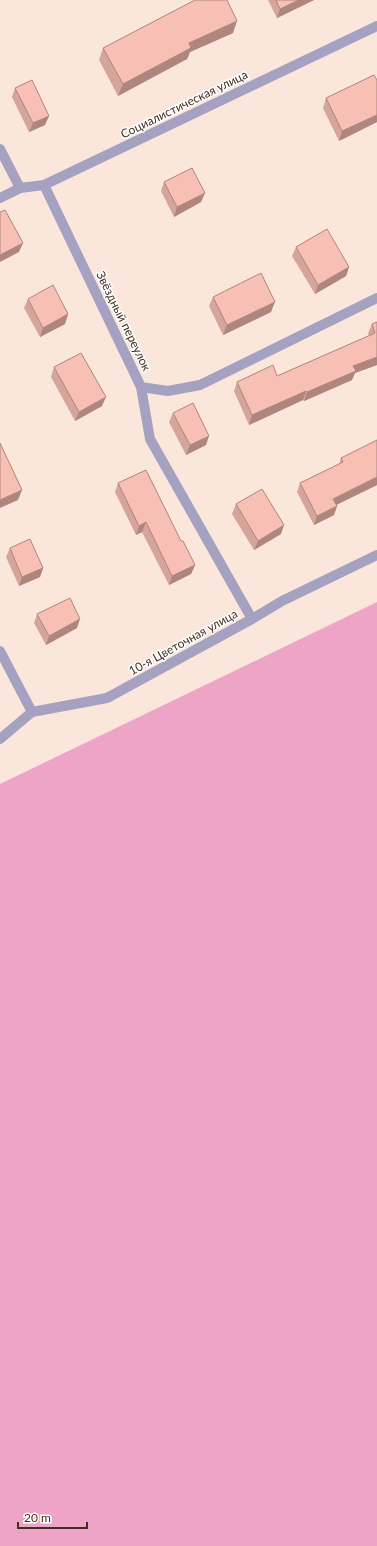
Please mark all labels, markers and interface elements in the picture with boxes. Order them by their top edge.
street label: Социалистическая улица [118,67,250,141]
street label: Звёздный переулок [93,269,155,374]
street label: 10-я Цветочная улица [126,606,240,678]
scale bar [18,1504,87,1530]
text: 20 m [24,1510,51,1525]

